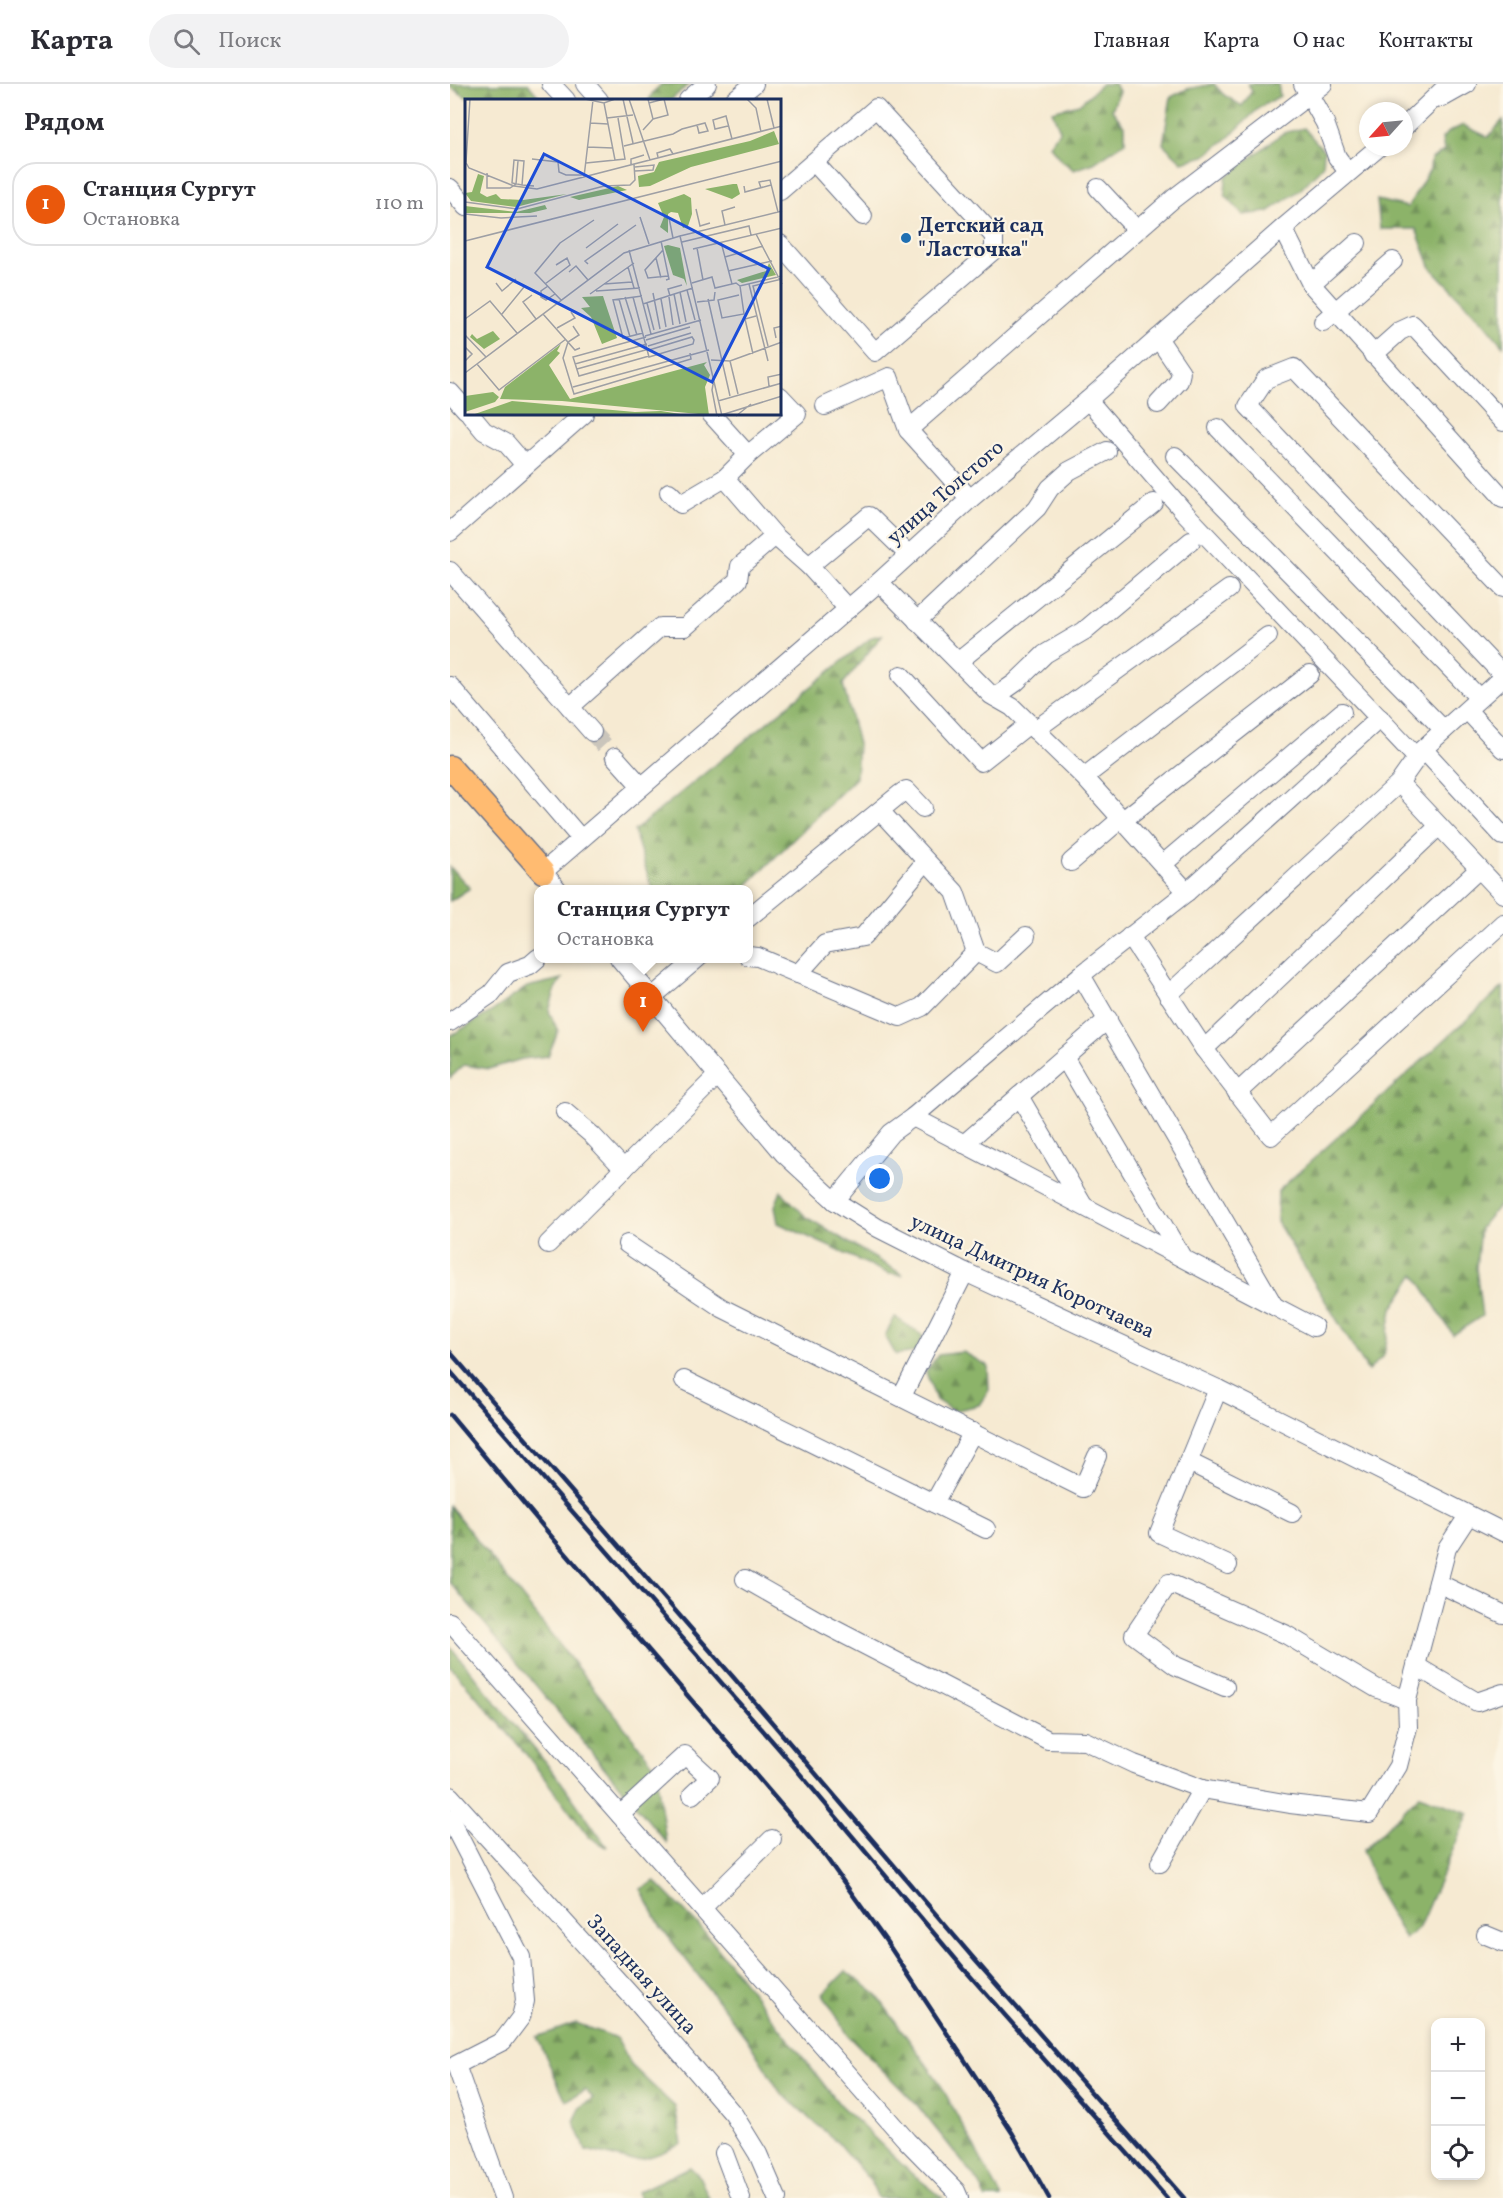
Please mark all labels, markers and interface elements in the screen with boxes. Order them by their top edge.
search box [149,14,569,68]
text: Карта [30,22,113,61]
icon: search [170,25,203,58]
text: Поиск [218,26,281,57]
text: Главная [1093,27,1170,56]
text: Карта [1203,27,1260,56]
text: О нас [1293,27,1345,56]
text: Контакты [1378,27,1473,56]
inset map [465,99,782,416]
north arrow [1359,102,1413,156]
text: Рядом [24,105,104,141]
text: Станция Сургут [83,175,256,206]
text: 1 [41,190,50,218]
text: 110 m [375,190,424,218]
text: Остановка [83,206,180,234]
place label: Детский сад "Ласточка" [918,212,1044,265]
marker: Детский сад "Ласточка" [899,231,913,245]
street label: улица Толстого [881,434,1011,552]
popup [534,885,753,963]
text: Станция Сургут [557,895,730,926]
text: Остановка [557,926,654,954]
pin: 1 [624,982,662,1032]
your location [865,1164,894,1193]
street label: улица Дмитрия Коротчаева [905,1208,1159,1346]
street label: Западная улица [579,1908,703,2042]
map controls [1431,2018,1485,2180]
button: + [1431,2018,1485,2072]
button: − [1431,2072,1485,2126]
button: locate [1431,2126,1485,2180]

